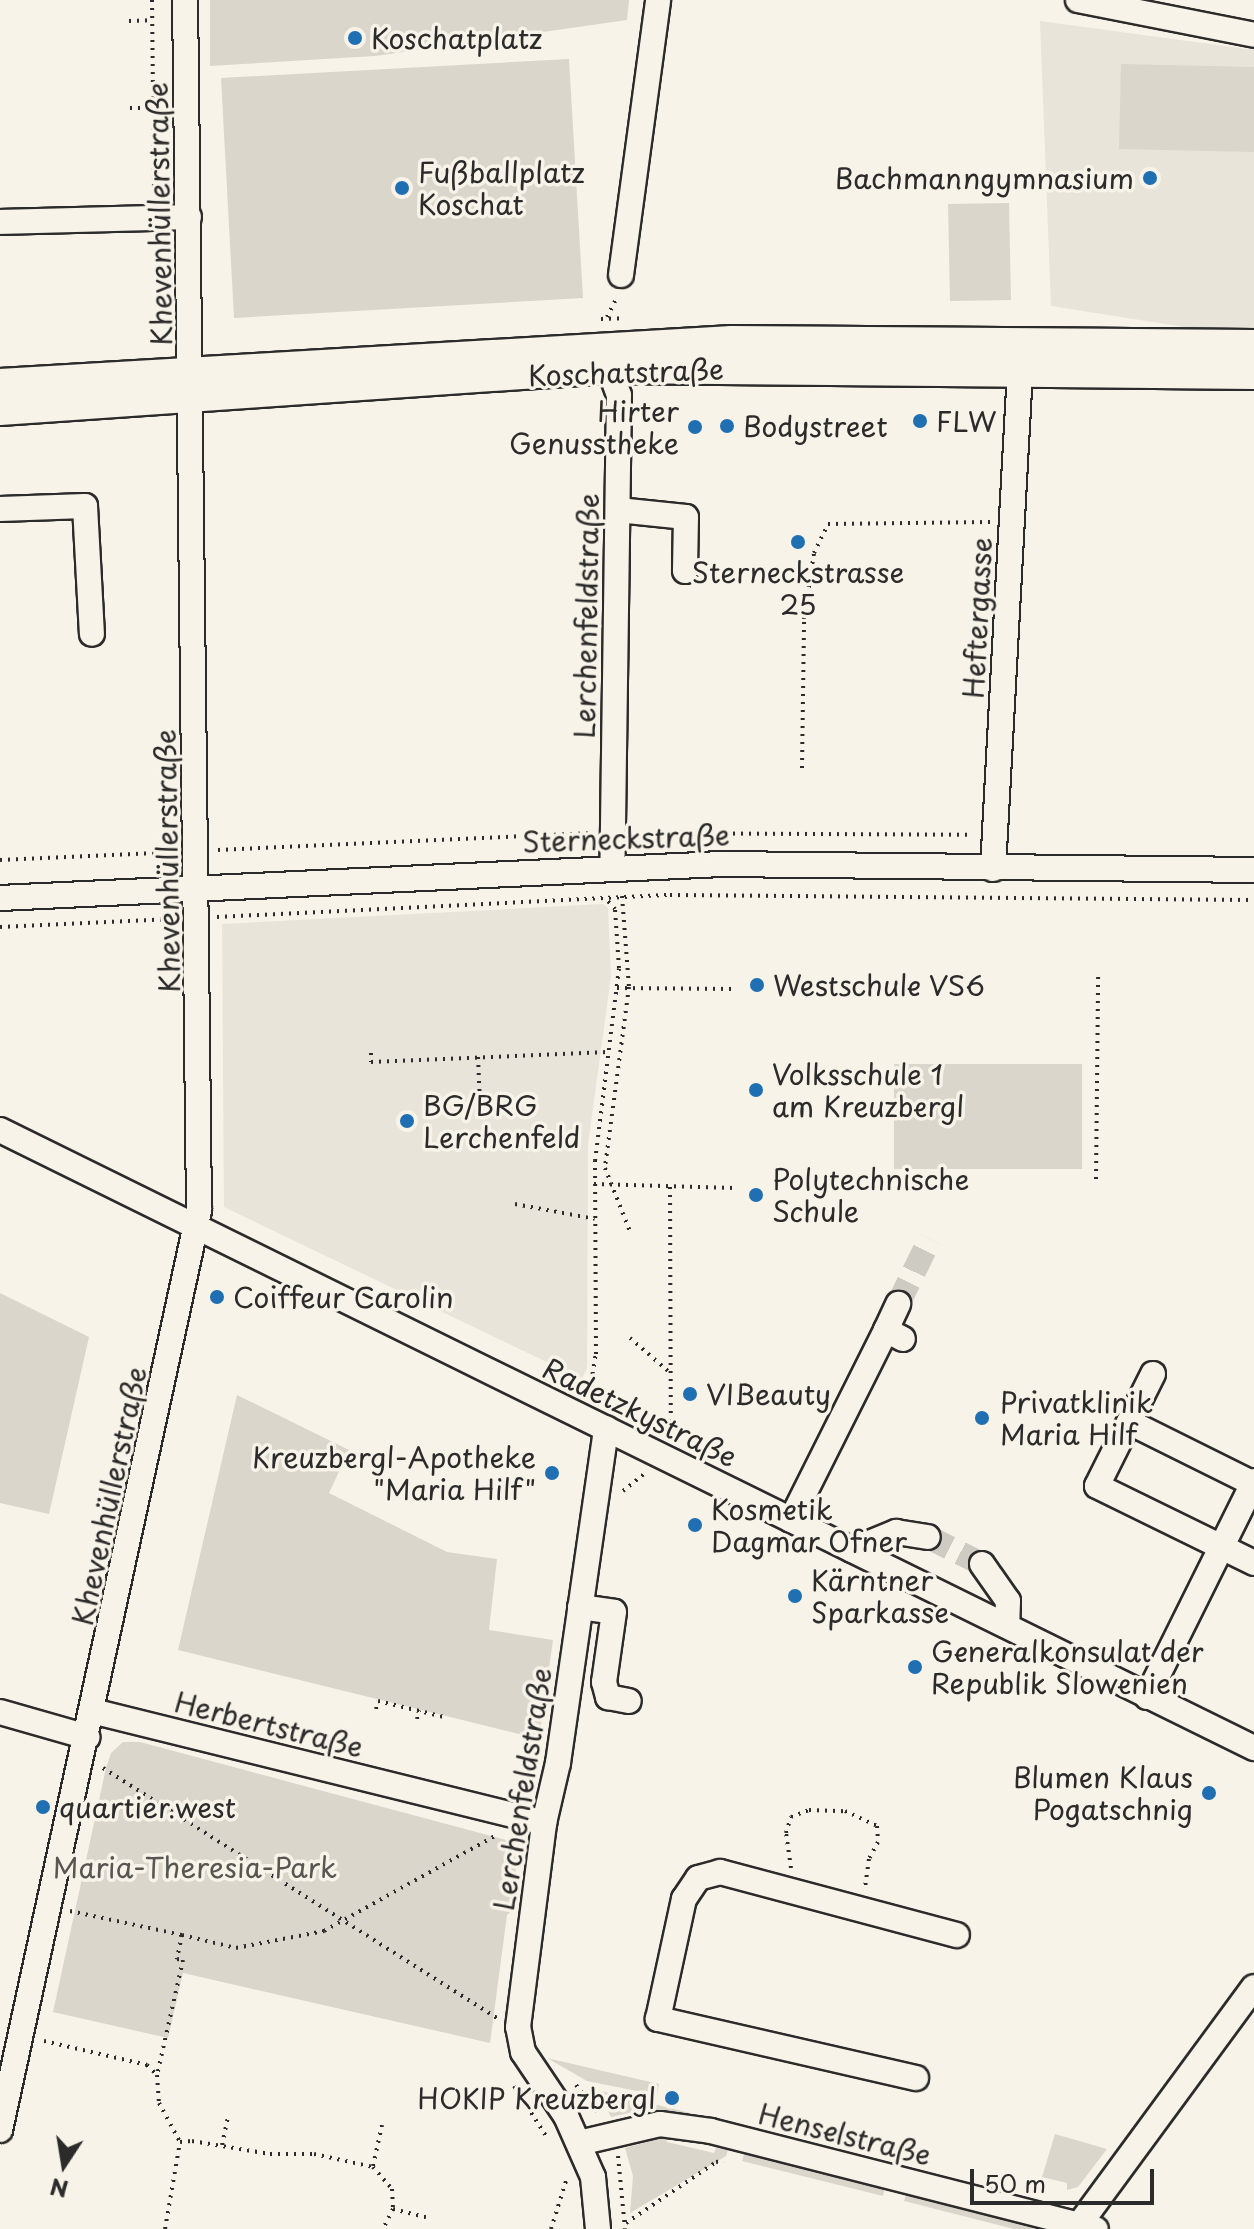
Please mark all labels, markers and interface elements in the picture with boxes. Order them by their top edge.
place label: Koschatplatz [371,21,542,55]
marker: Koschatplatz [346,29,364,47]
street label: Khevenhüllerstraße [140,82,178,346]
place label: Fußballplatz Koschat [418,155,585,221]
place label: Bachmanngymnasium [835,161,1134,195]
marker: Bachmanngymnasium [1141,169,1159,187]
marker: Fußballplatz Koschat [393,179,411,197]
street label: Koschatstraße [528,352,724,392]
place label: Hirter Genusstheke [509,394,679,460]
place label: FLW [936,404,996,438]
place label: Bodystreet [743,409,888,443]
marker: FLW [911,412,929,430]
marker: Bodystreet [718,417,736,435]
marker: Hirter Genusstheke [686,418,704,436]
street label: Lerchenfeldstraße [567,493,605,739]
marker: Sterneckstrasse 25 [789,533,807,551]
street label: Heftergasse [956,537,998,699]
place label: Sterneckstrasse 25 [692,555,904,621]
street label: Khevenhüllerstraße [148,729,186,993]
street label: Sterneckstraße [522,818,730,858]
place label: Westschule VS6 [773,968,987,1002]
marker: Westschule VS6 [748,976,766,994]
place label: Volksschule 1 am Kreuzbergl [772,1057,967,1123]
marker: Volksschule 1 am Kreuzbergl [747,1081,765,1099]
place label: BG/BRG Lerchenfeld [423,1088,580,1154]
marker: BG/BRG Lerchenfeld [398,1112,416,1130]
place label: Polytechnische Schule [772,1162,969,1228]
marker: Polytechnische Schule [747,1186,765,1204]
place label: Coiffeur Carolin [233,1280,452,1314]
marker: Coiffeur Carolin [208,1288,226,1306]
street label: Radetzkystraße [538,1351,742,1473]
street label: Khevenhüllerstraße [65,1364,153,1628]
place label: VIBeauty [706,1377,831,1411]
marker: VIBeauty [681,1385,699,1403]
place label: Privatklinik Maria Hilf [1000,1385,1153,1451]
marker: Privatklinik Maria Hilf [971,1407,993,1429]
place label: Kreuzbergl-Apotheke "Maria Hilf" [252,1440,536,1506]
marker: Kreuzbergl-Apotheke "Maria Hilf" [543,1464,561,1482]
place label: Kosmetik Dagmar Ofner [711,1492,909,1558]
marker: Kosmetik Dagmar Ofner [686,1516,704,1534]
place label: Kärntner Sparkasse [811,1563,949,1629]
marker: Kärntner Sparkasse [786,1587,804,1605]
place label: Generalkonsulat der Republik Slowenien [931,1634,1205,1700]
marker: Generalkonsulat der Republik Slowenien [906,1658,924,1676]
street label: Lerchenfeldstraße [486,1665,558,1913]
street label: Herbertstraße [171,1684,367,1764]
place label: Blumen Klaus Pogatschnig [1012,1760,1193,1826]
marker: Blumen Klaus Pogatschnig [1200,1784,1218,1802]
place label: quartier.west [59,1790,236,1824]
marker: quartier.west [34,1798,52,1816]
park label: Maria-Theresia-Park [53,1850,337,1884]
place label: HOKIP Kreuzbergl [415,2081,656,2115]
marker: HOKIP Kreuzbergl [663,2089,681,2107]
street label: Henselstraße [755,2096,935,2172]
north arrow [24,2125,104,2205]
scale bar [974,2153,1158,2203]
text: 50 m [984,2165,1046,2201]
text: N [47,2171,71,2207]

